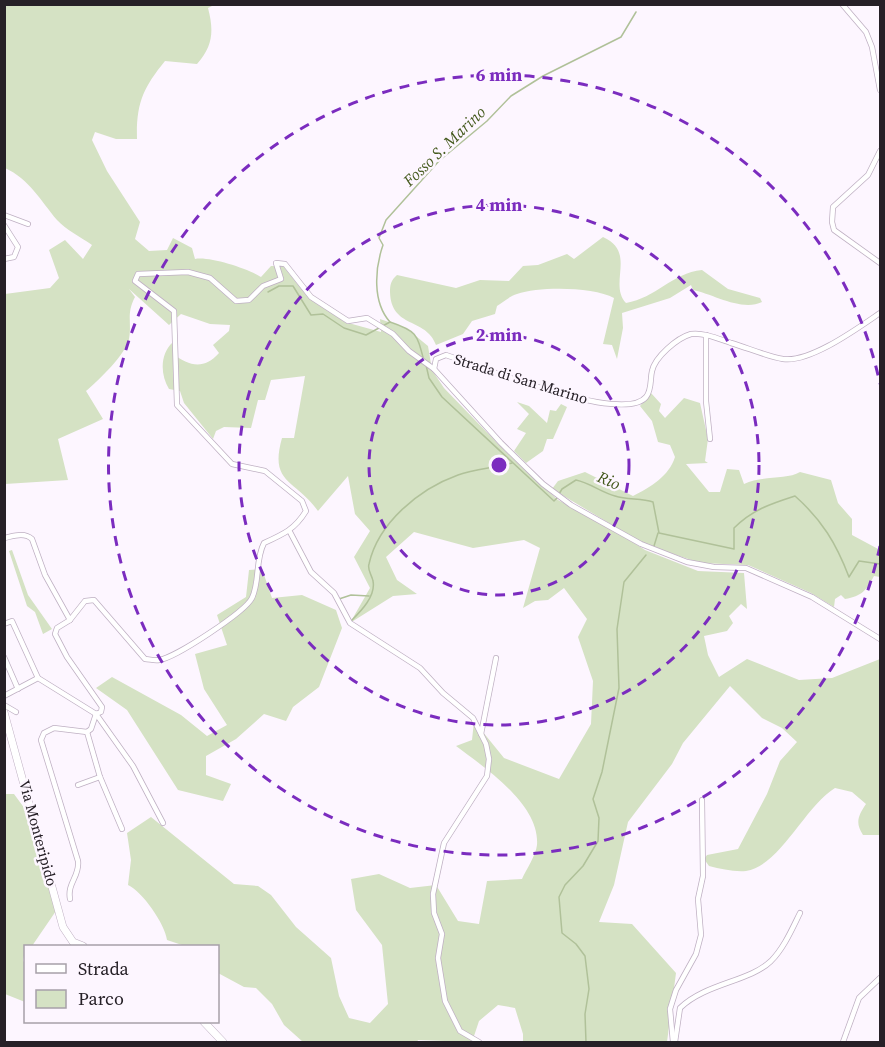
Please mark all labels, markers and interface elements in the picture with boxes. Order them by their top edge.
text: 6 min [476,62,522,87]
water label: Fosso S. Marino [397,101,490,192]
text: 4 min [476,192,522,217]
text: 2 min [476,322,522,347]
street label: Strada di San Marino [452,348,591,409]
centre of rings [489,455,509,475]
water label: Rio [593,465,624,495]
street label: Via Monteripido [14,778,63,888]
legend [24,945,219,1023]
text: Strada [78,956,129,981]
text: Parco [78,986,124,1011]

